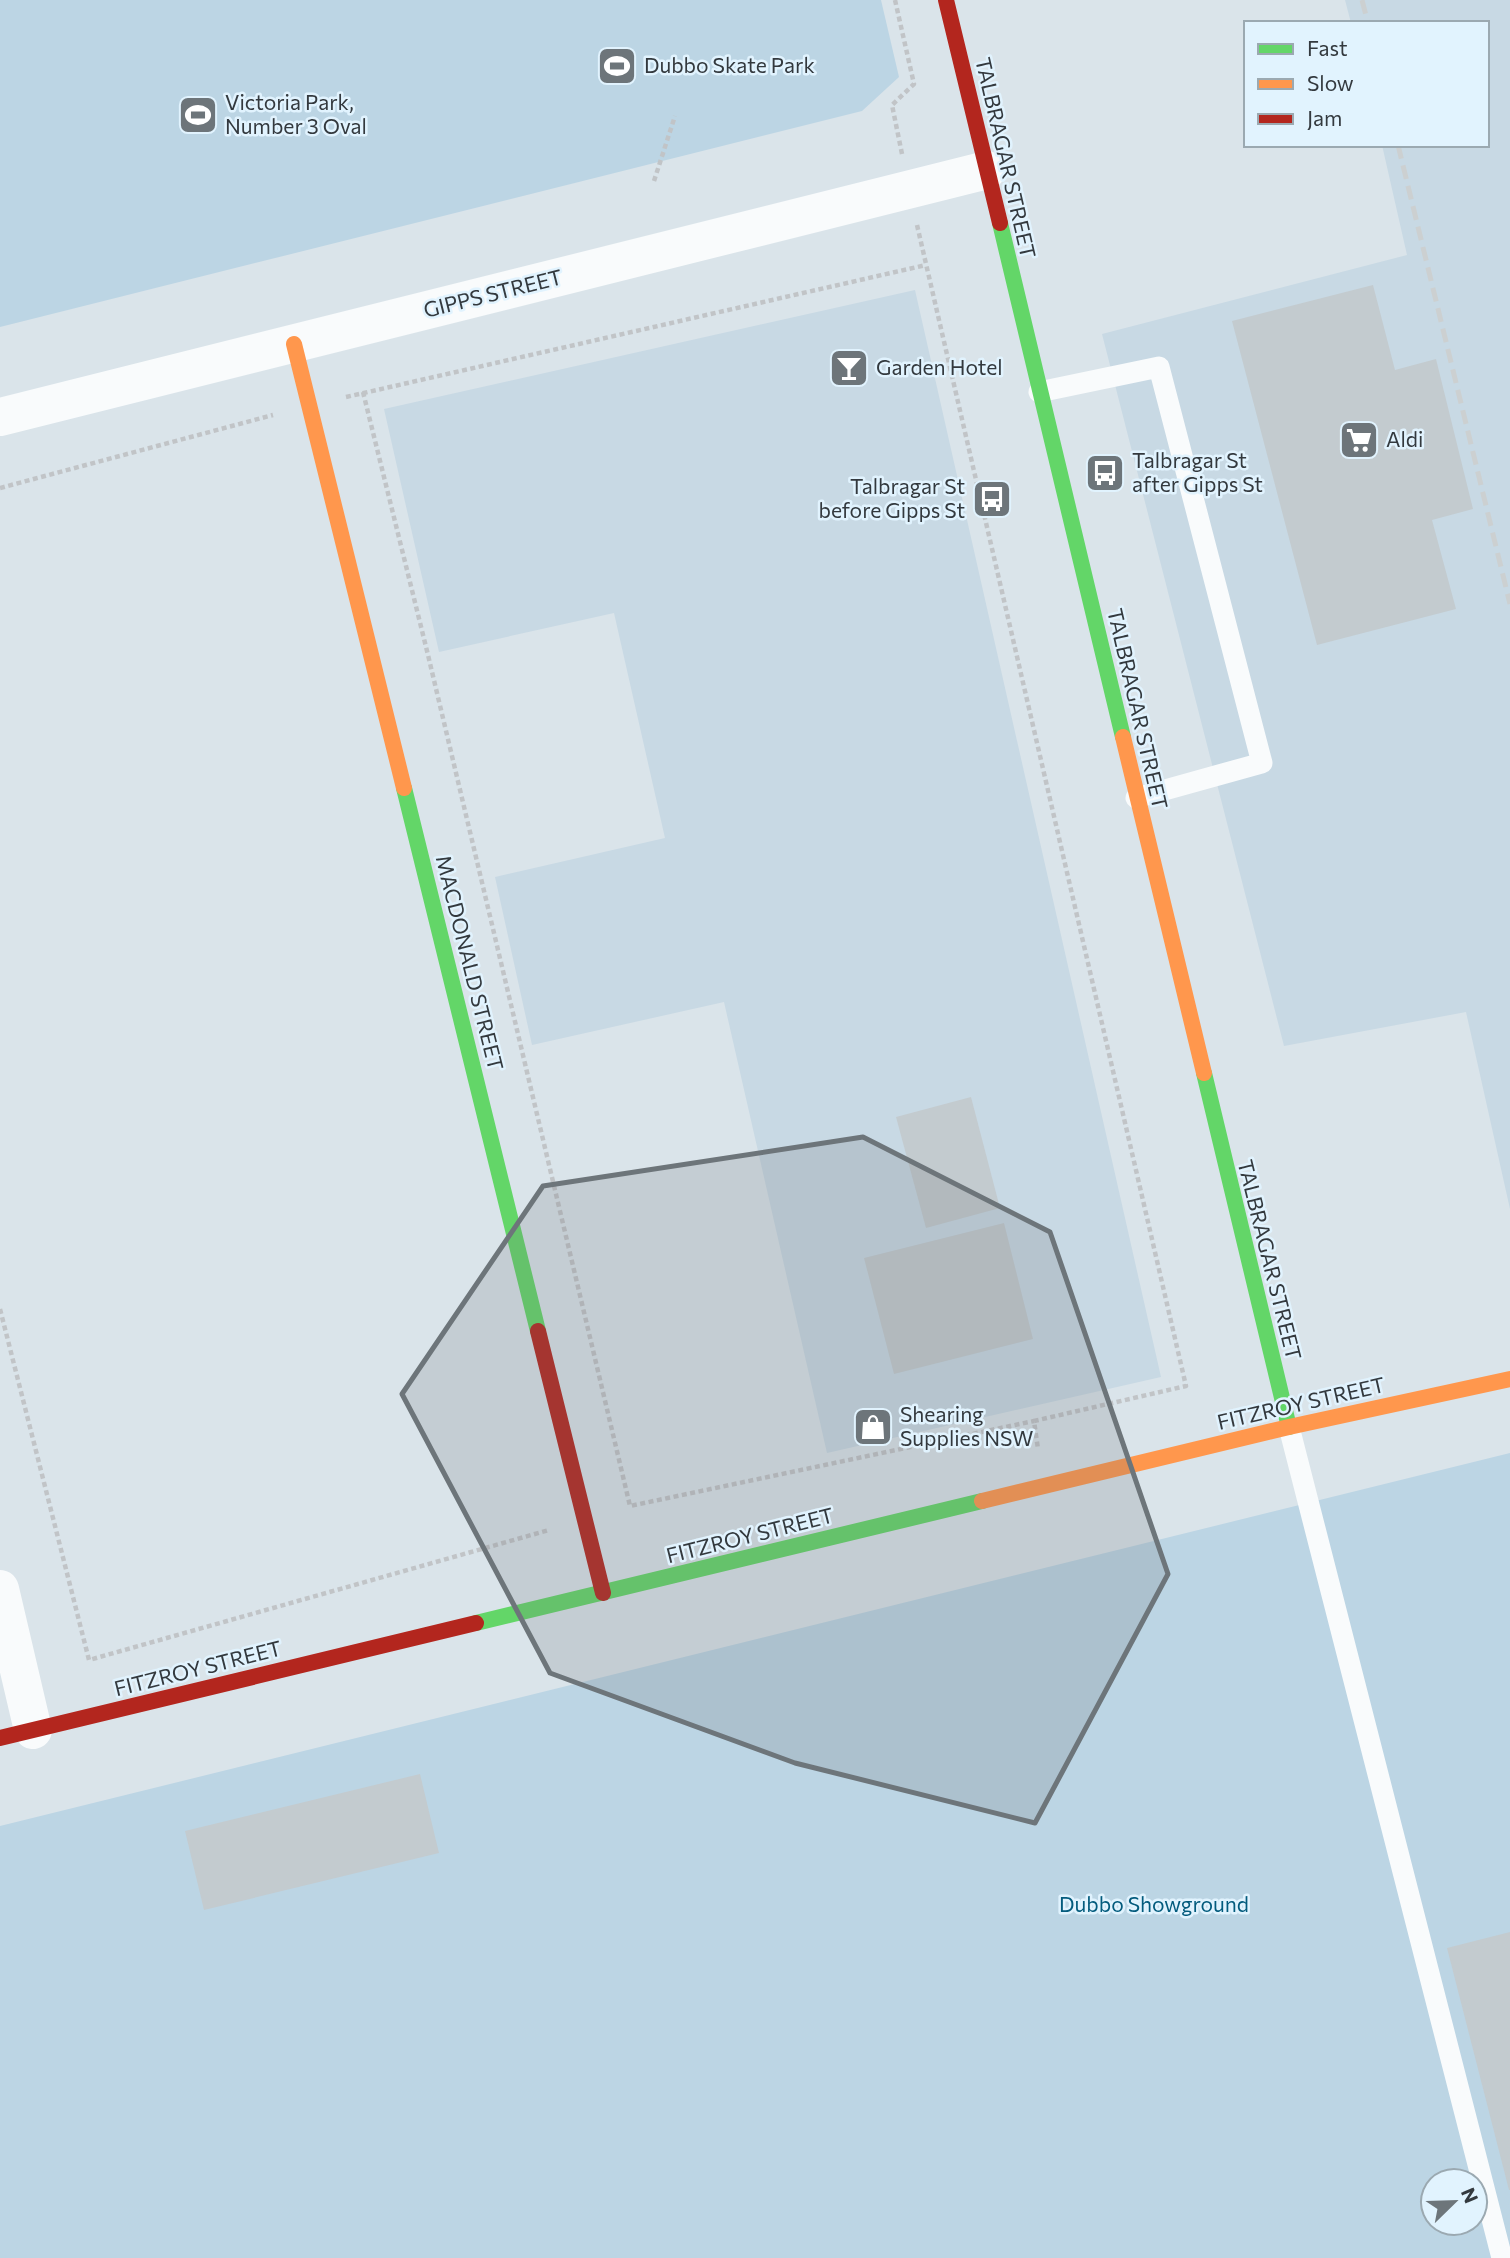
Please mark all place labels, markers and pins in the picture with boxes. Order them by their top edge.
sports icon: Dubbo Skate Park [596,45,638,87]
place label: Dubbo Skate Park [644,52,815,77]
place label: Victoria Park, Number 3 Oval [225,89,367,138]
sports icon: Victoria Park, Number 3 Oval [177,94,219,136]
bar icon: Garden Hotel [828,347,870,389]
place label: Garden Hotel [876,354,1003,379]
supermarket icon: Aldi [1338,419,1380,461]
place label: Aldi [1386,426,1423,451]
place label: Talbragar St after Gipps St [1132,447,1263,496]
bus stop icon: Talbragar St after Gipps St [1084,452,1126,494]
place label: Talbragar St before Gipps St [818,473,965,522]
bus stop icon: Talbragar St before Gipps St [971,478,1013,520]
place label: Shearing Supplies NSW [900,1401,1033,1450]
shop icon: Shearing Supplies NSW [852,1406,894,1448]

